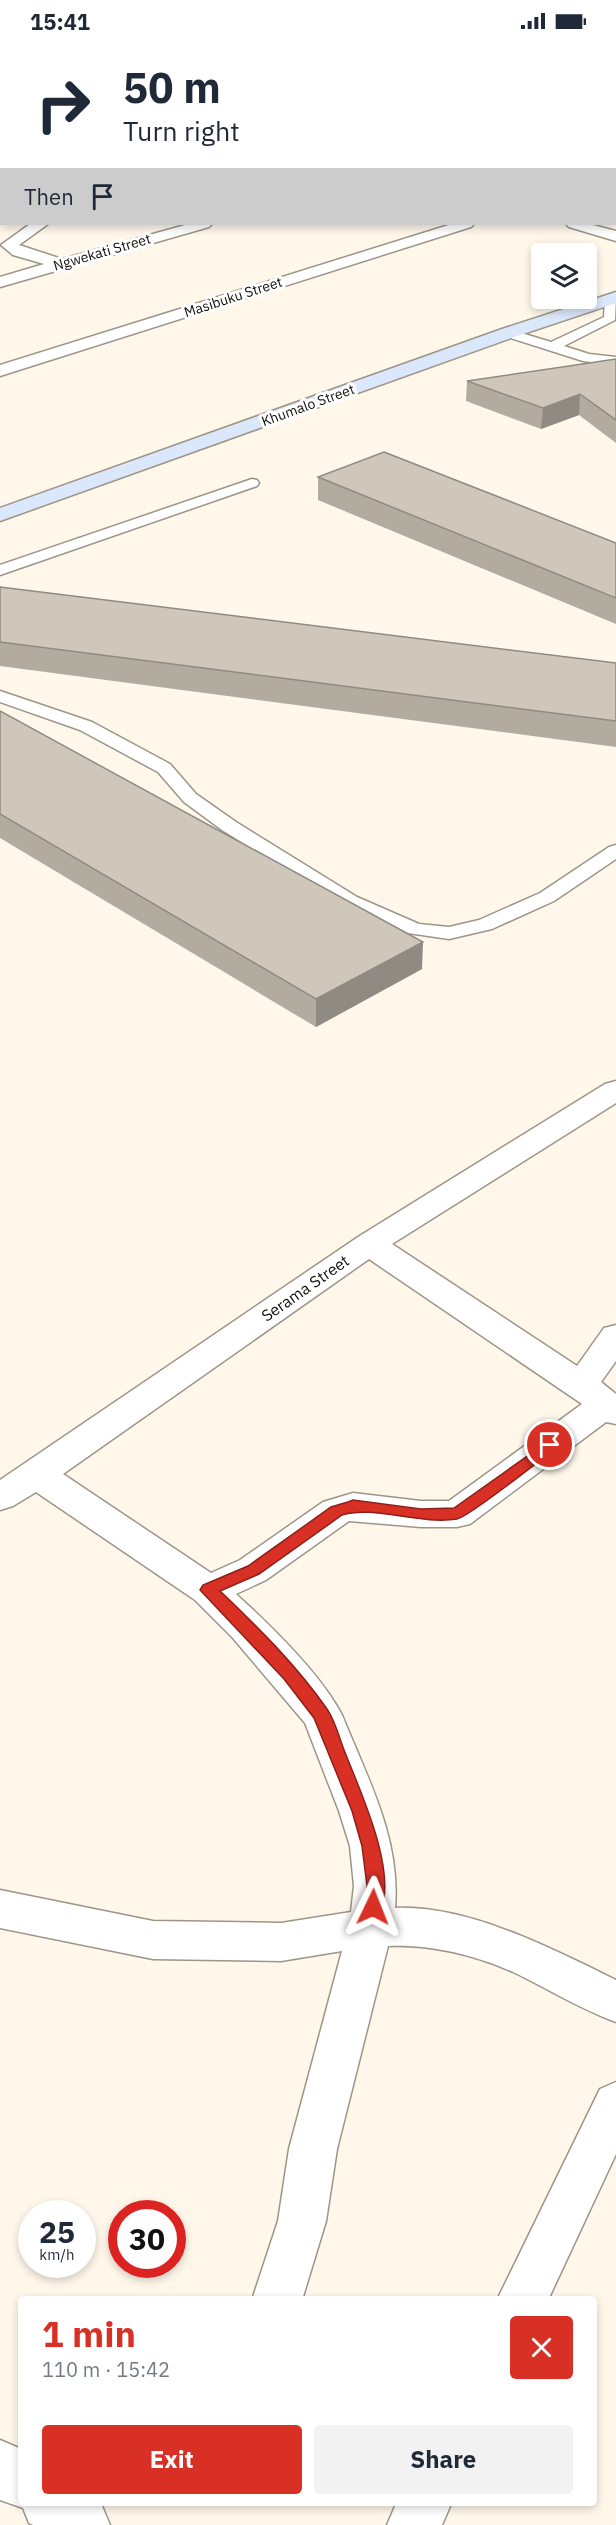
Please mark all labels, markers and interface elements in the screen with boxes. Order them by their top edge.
text: 15:41 [30,7,90,36]
text: 50 m [123,60,221,115]
icon: right [24,66,102,144]
text: Turn right [123,113,240,148]
icon: arrive [86,180,119,213]
text: Then [24,182,74,211]
street label: Ngwekati Street [51,229,153,275]
map controls [531,243,597,309]
button: layers [531,243,597,309]
street label: Masibuku Street [182,273,284,321]
street label: Khumalo Street [259,380,357,430]
street label: Serama Street [257,1250,353,1326]
pin [524,1419,575,1470]
icon: arrive [533,1428,566,1461]
position arrow [341,1875,405,1939]
speed limit sign: 30 [108,2200,186,2278]
text: 25 [39,2212,75,2251]
text: km/h [39,2245,75,2264]
text: 1 min [42,2310,136,2357]
button: close [510,2316,573,2379]
text: 110 m · 15:42 [42,2356,170,2383]
button: Exit [42,2425,302,2494]
button: Share [314,2425,573,2494]

